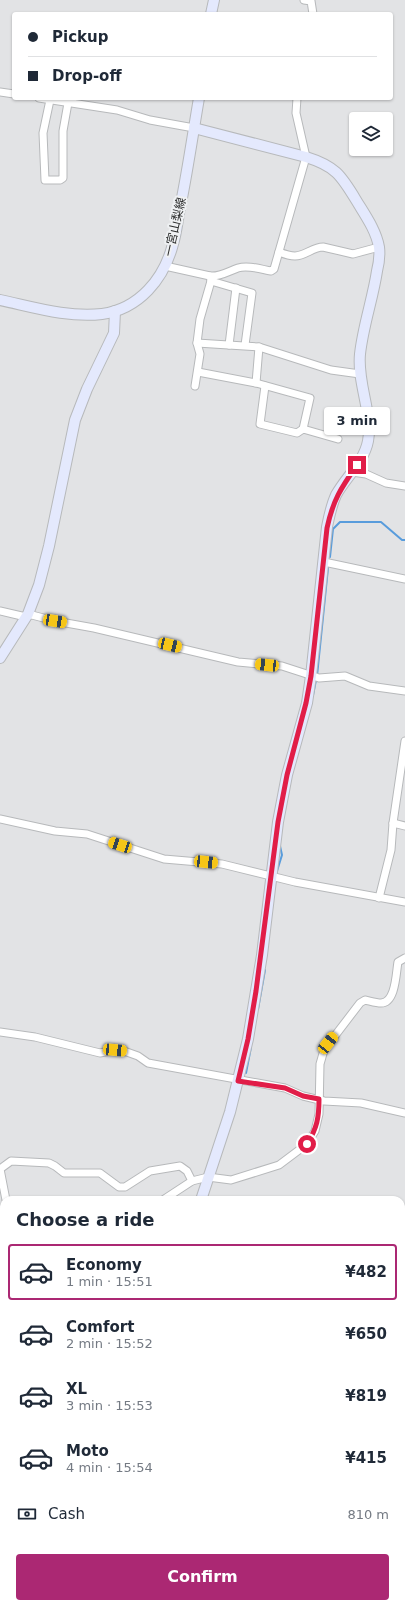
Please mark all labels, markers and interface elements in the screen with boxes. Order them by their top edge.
text: Pickup [52,28,108,46]
text: Drop-off [52,67,122,85]
map controls [349,112,393,156]
button: layers [349,112,393,156]
street label: 一宮山梨線 [161,196,189,258]
callout: 3 min [324,407,390,435]
text: 3 min [337,413,377,428]
route end [348,456,366,474]
car [42,613,68,629]
car [157,636,183,654]
car [254,658,280,672]
car [107,836,133,854]
car [193,855,219,869]
car [316,1030,340,1056]
car [103,1043,127,1057]
route start [298,1135,316,1153]
text: Choose a ride [16,1209,155,1230]
icon: car [18,1254,54,1290]
text: Economy [66,1256,142,1274]
text: ¥482 [345,1263,387,1281]
text: 1 min · 15:51 [66,1274,153,1289]
icon: car [18,1316,54,1352]
text: Comfort [66,1318,134,1336]
text: ¥650 [345,1325,387,1343]
text: 2 min · 15:52 [66,1336,153,1351]
icon: car [18,1378,54,1414]
text: XL [66,1380,87,1398]
text: ¥819 [345,1387,387,1405]
text: 3 min · 15:53 [66,1398,153,1413]
icon: car [18,1440,54,1476]
text: Moto [66,1442,109,1460]
text: ¥415 [345,1449,387,1467]
text: 4 min · 15:54 [66,1460,153,1475]
icon: cash [16,1503,38,1525]
text: Cash [48,1505,85,1523]
text: 810 m [347,1507,389,1522]
button: Confirm [16,1554,389,1600]

